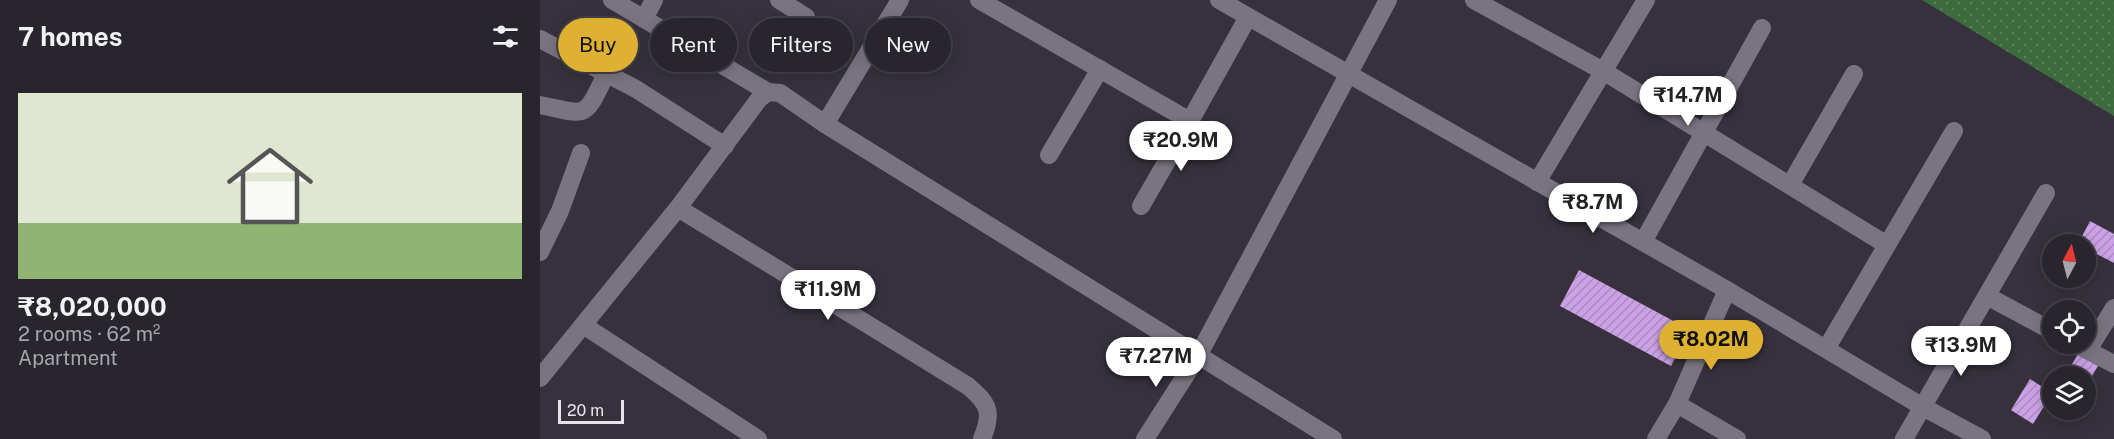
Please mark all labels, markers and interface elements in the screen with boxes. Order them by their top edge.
chip: Buy [558,18,638,72]
chip: Rent [650,18,737,72]
chip: Filters [749,18,853,72]
chip: New [865,18,951,72]
icon: filters [489,20,522,53]
text: 7 homes [18,21,122,52]
pin: ₹14.7M [1639,76,1737,127]
text: ₹14.7M [1653,83,1723,107]
pin: ₹20.9M [1132,121,1230,172]
text: ₹20.9M [1143,128,1219,152]
icon: home [216,132,324,240]
pin: ₹8.7M [1551,183,1635,234]
text: ₹8.7M [1563,190,1623,214]
north arrow [2042,234,2096,288]
map controls [2042,234,2096,420]
pin: ₹11.9M [779,270,877,321]
text: ₹11.9M [795,277,861,301]
text: ₹8,020,000 [18,291,167,322]
button: locate [2042,300,2096,354]
pin: ₹8.02M [1662,320,1760,371]
text: 2 rooms · 62 m² [18,322,160,346]
pin: ₹13.9M [1912,326,2010,377]
text: ₹8.02M [1673,327,1749,351]
text: ₹13.9M [1925,333,1997,357]
pin: ₹7.27M [1107,337,1205,388]
text: ₹7.27M [1120,344,1192,368]
text: Apartment [18,346,118,370]
button: layers [2042,366,2096,420]
scale bar [558,397,624,424]
text: 20 m [567,401,604,420]

